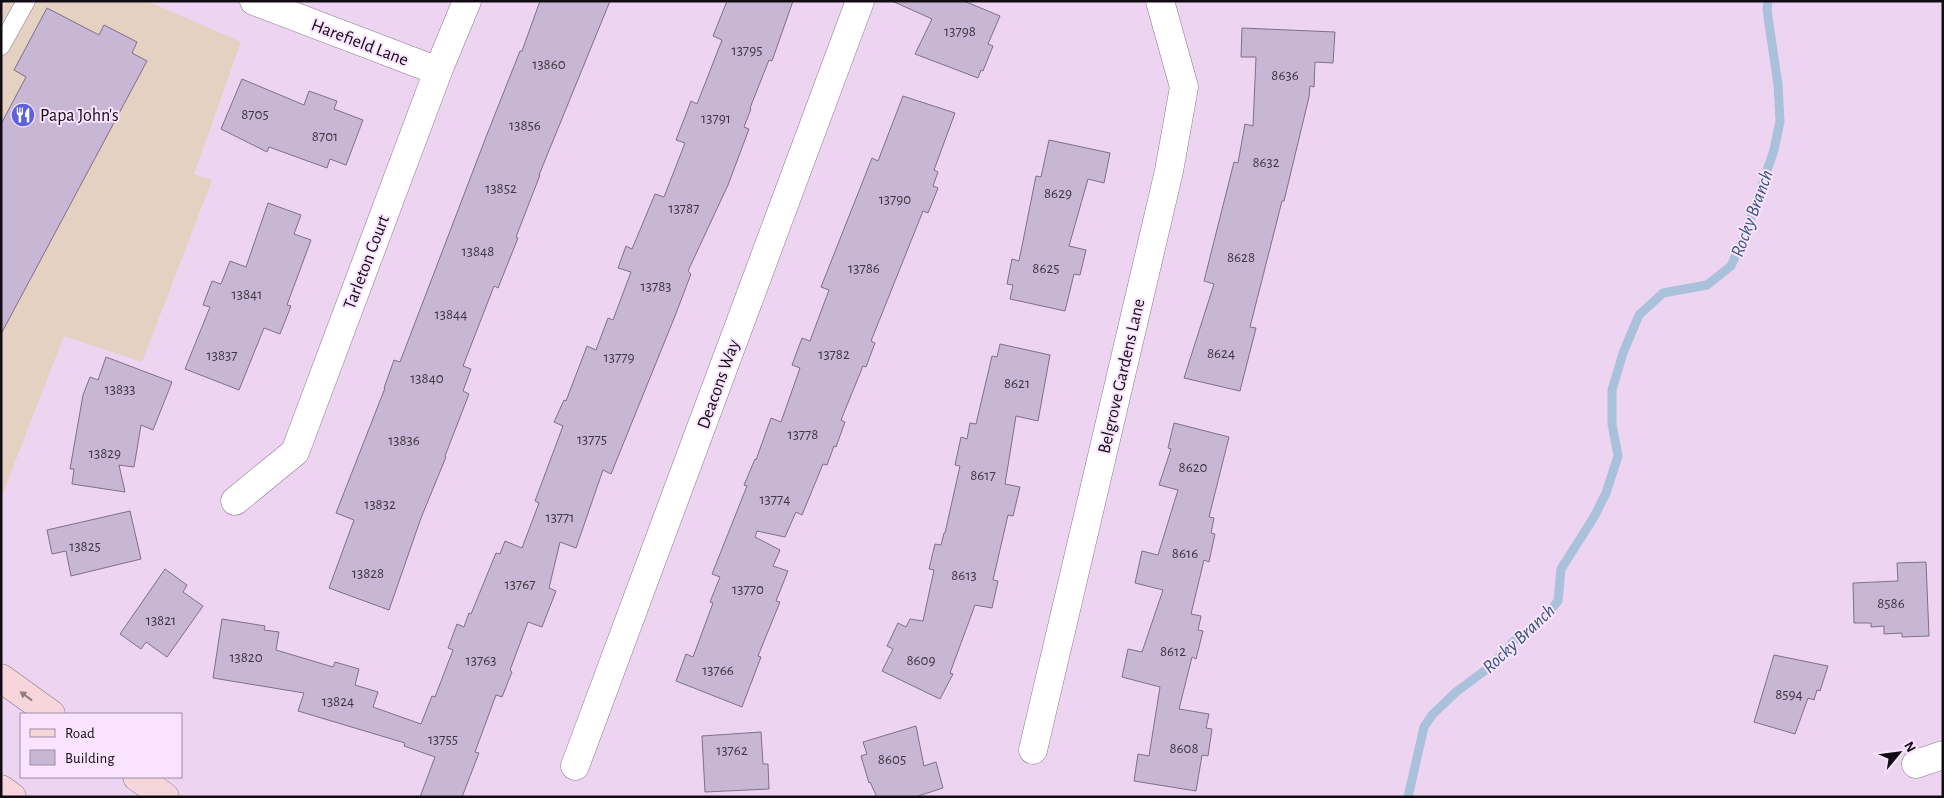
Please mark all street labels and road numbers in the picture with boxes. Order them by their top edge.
street label: Harefield Lane [309,16,411,70]
street label: Tarleton Court [341,213,393,312]
street label: Belgrove Gardens Lane [1095,297,1149,455]
street label: Deacons Way [694,337,744,431]

